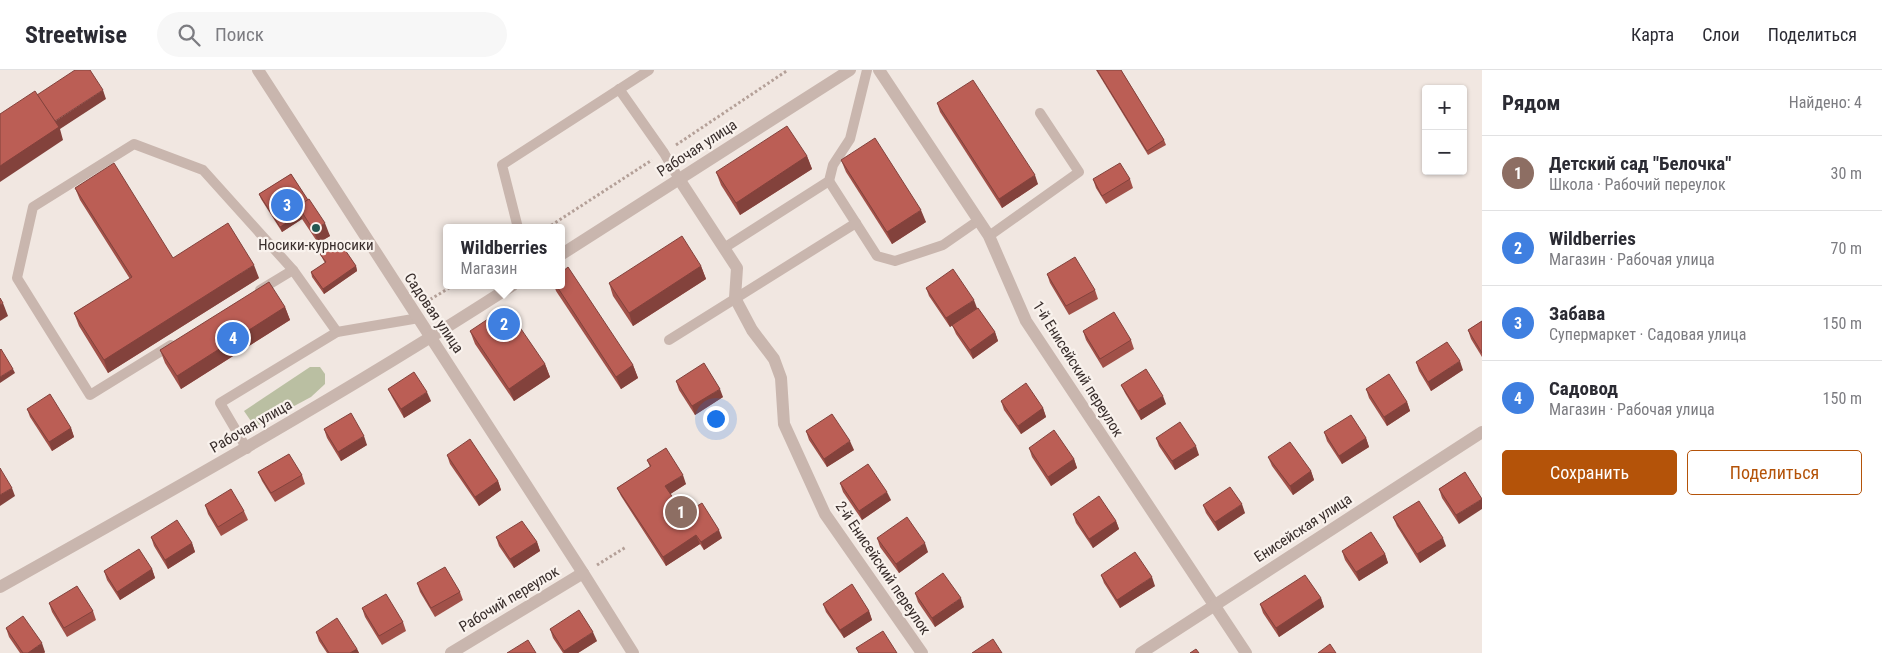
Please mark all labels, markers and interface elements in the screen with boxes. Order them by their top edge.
search box [157,12,507,57]
text: Streetwise [25,21,127,49]
icon: search [175,21,203,49]
text: Поиск [215,23,264,46]
text: Карта [1631,24,1674,45]
text: Слои [1702,24,1740,45]
text: Поделиться [1768,24,1857,45]
map controls [1422,85,1467,175]
button: + [1422,85,1467,130]
text: Рядом [1502,91,1561,115]
text: Найдено: 4 [1789,93,1862,112]
street label: Рабочая улица [654,116,740,180]
button: − [1422,130,1467,175]
text: Детский сад "Белочка" [1549,152,1731,175]
text: 1 [1514,164,1522,183]
text: 30 m [1830,164,1862,183]
text: Школа · Рабочий переулок [1549,175,1726,194]
pin: 3 [271,186,303,224]
marker: Носики-курносики [310,222,322,234]
popup [443,224,565,289]
text: Wildberries [1549,227,1636,250]
place label: Носики-курносики [258,236,374,254]
text: Wildberries [461,236,547,259]
text: 2 [1514,239,1522,258]
text: 70 m [1830,239,1862,258]
text: Магазин · Рабочая улица [1549,250,1715,269]
text: Магазин [461,259,517,278]
street label: Садовая улица [401,269,467,357]
street label: 1-й Енисейский переулок [1029,298,1127,440]
text: Забава [1549,302,1605,325]
pin: 2 [488,305,520,343]
text: 3 [1514,314,1522,333]
text: 150 m [1823,314,1862,333]
pin: 4 [217,319,249,357]
text: Супермаркет · Садовая улица [1549,325,1746,344]
text: Садовод [1549,377,1618,400]
text: 4 [1514,389,1522,408]
text: 150 m [1823,389,1862,408]
street label: Рабочая улица [207,395,295,457]
text: Магазин · Рабочая улица [1549,400,1715,419]
your location [703,406,729,432]
button: Сохранить [1502,450,1677,495]
button: Поделиться [1687,450,1862,495]
street label: Енисейская улица [1251,490,1355,566]
pin: 1 [665,493,697,531]
street label: 2-й Енисейский переулок [832,498,934,638]
street label: Рабочий переулок [456,562,562,636]

